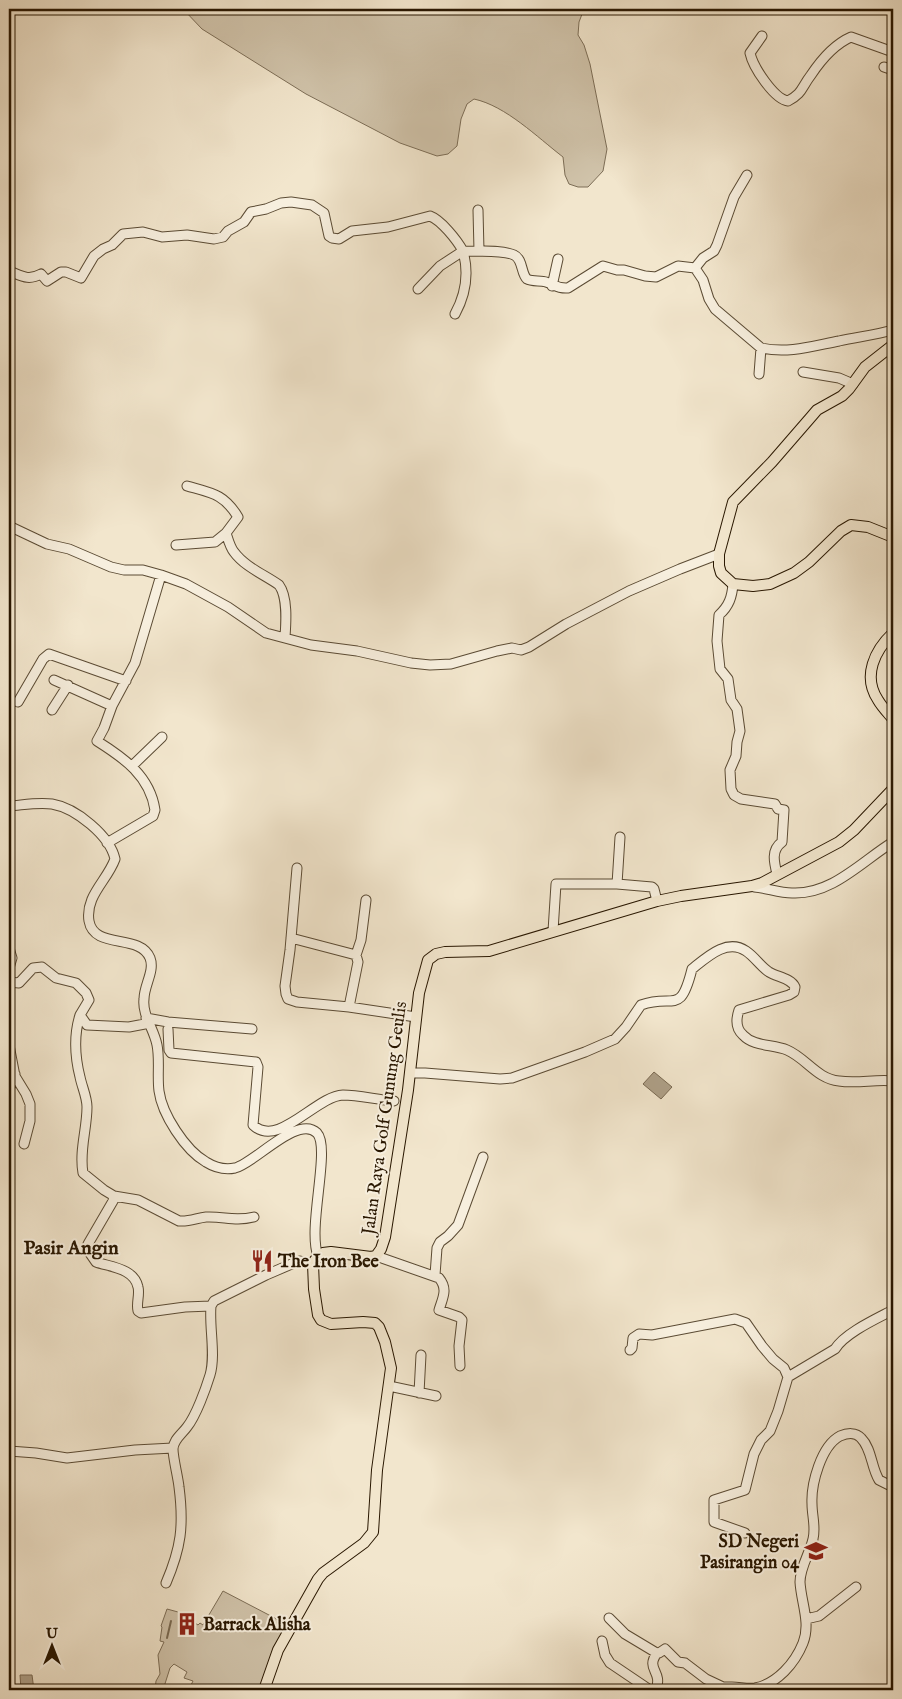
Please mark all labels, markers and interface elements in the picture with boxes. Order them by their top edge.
street label: Jalan Raya Golf Gunung Geulis [357,1000,413,1238]
district label: Pasir Angin [23,1236,119,1261]
restaurant icon: The Iron Bee [249,1248,275,1274]
place label: The Iron Bee [277,1251,380,1274]
place label: SD Negeri Pasirangin 04 [700,1531,800,1575]
school or university icon: SD Negeri Pasirangin 04 [803,1538,829,1564]
building icon: Barrack Alisha [174,1611,200,1637]
place label: Barrack Alisha [203,1614,312,1637]
north arrow [28,1622,78,1672]
text: U [45,1625,59,1643]

